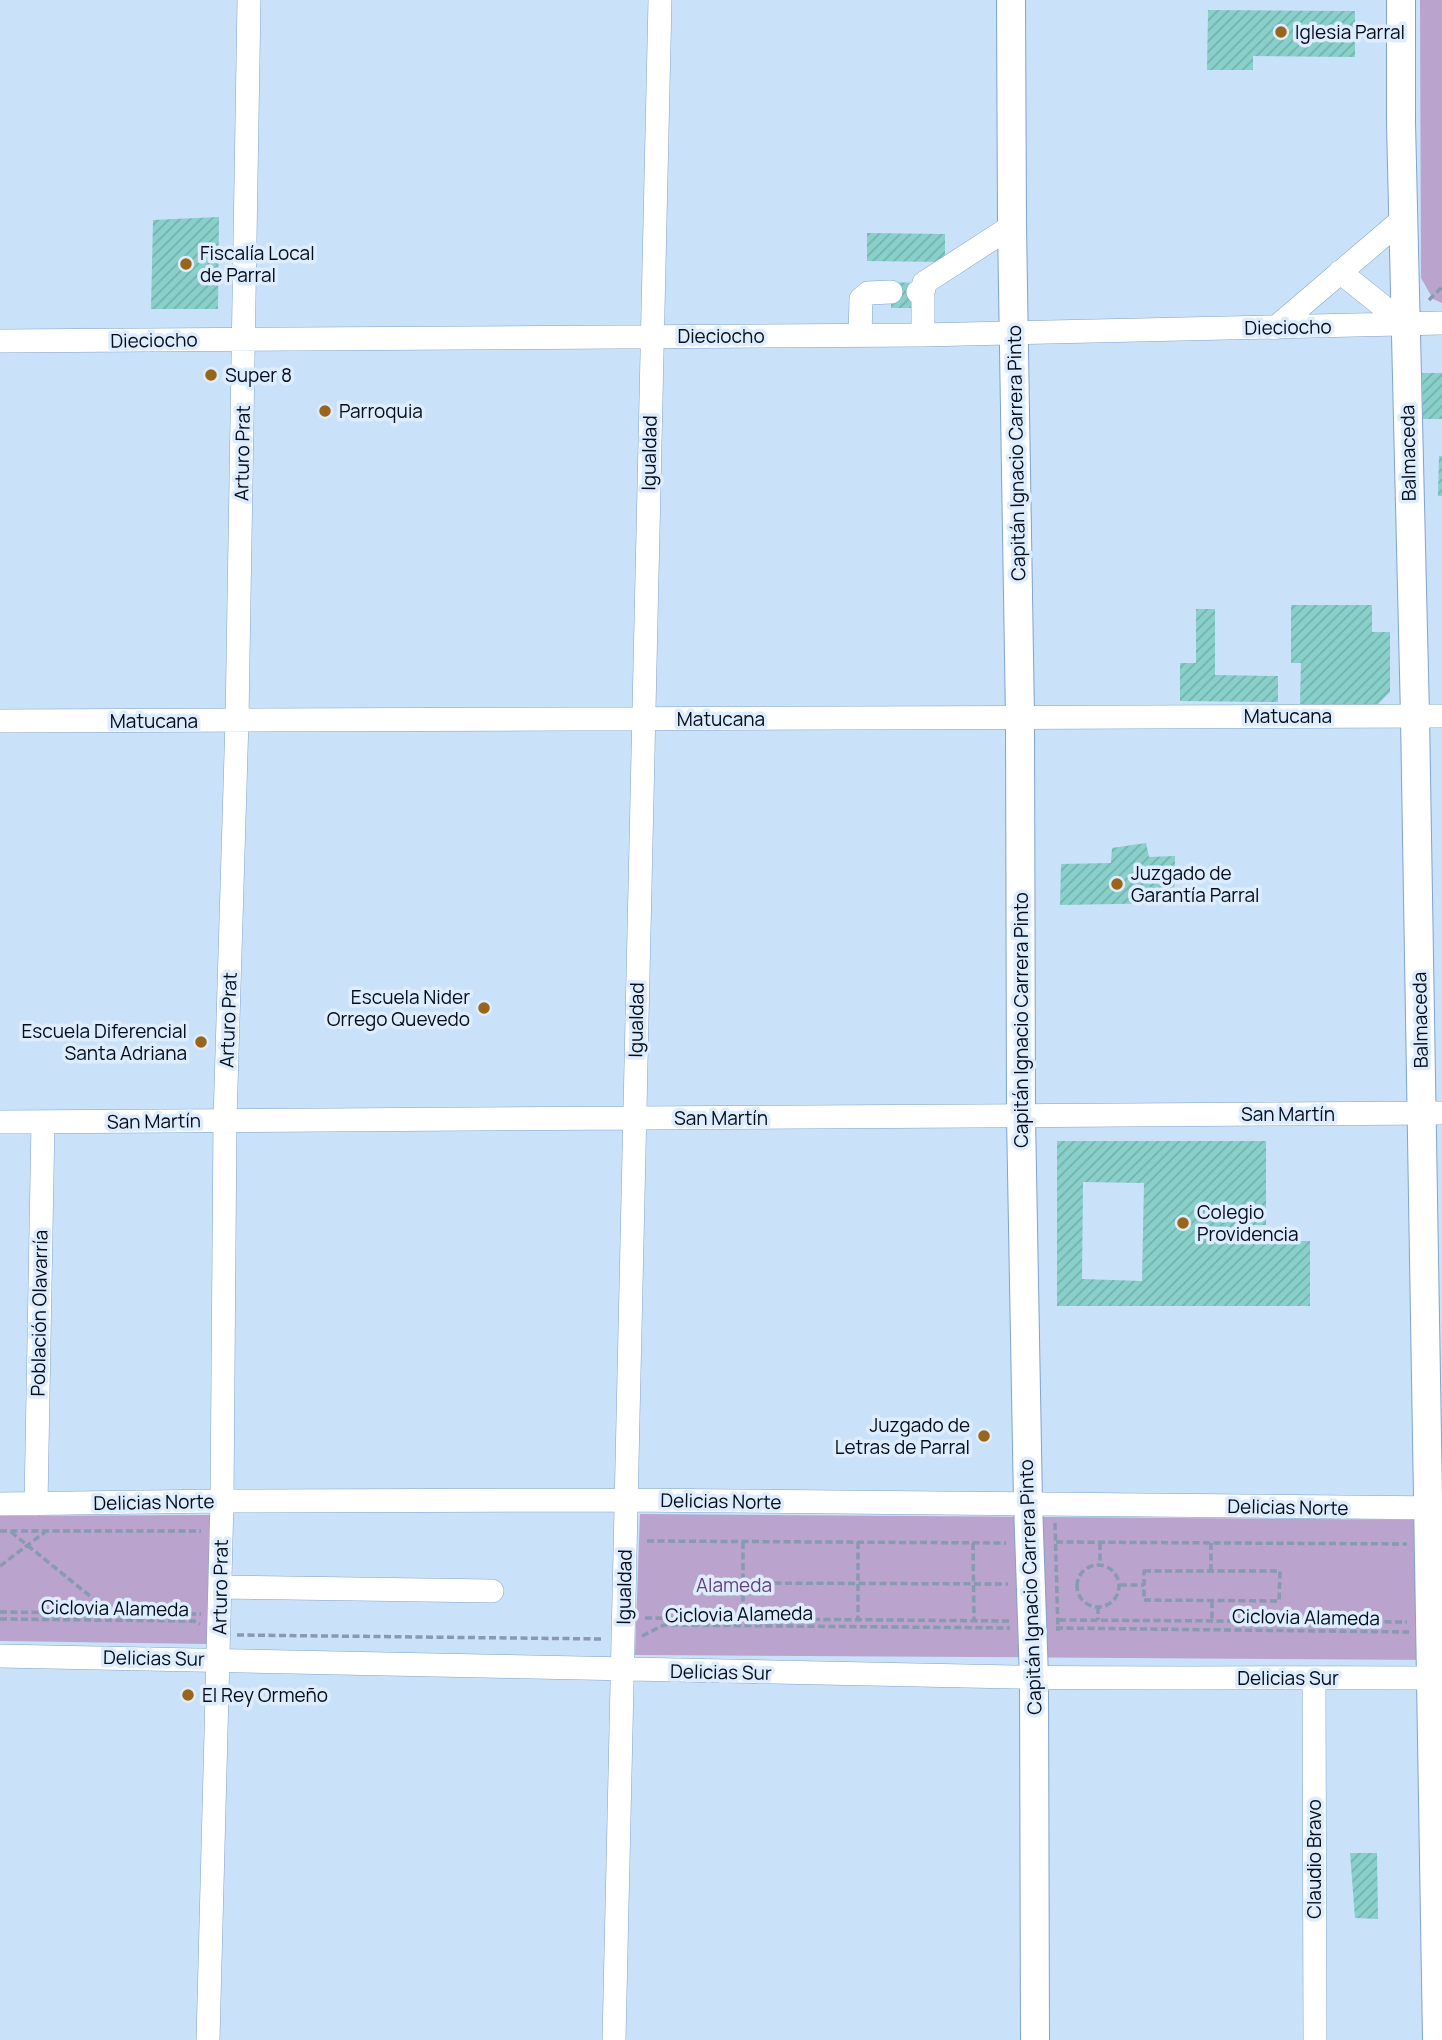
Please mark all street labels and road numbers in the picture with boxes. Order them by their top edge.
street label: Dieciocho [1244,313,1332,341]
street label: Dieciocho [677,323,765,349]
street label: Capitán Ignacio Carrera Pinto [1001,325,1031,581]
street label: Dieciocho [110,326,198,354]
street label: Arturo Prat [228,405,256,501]
street label: Balmaceda [1394,405,1422,501]
street label: Igualdad [635,415,663,491]
street label: Matucana [1244,703,1332,729]
street label: Matucana [677,706,765,732]
street label: Matucana [110,708,198,734]
street label: Capitán Ignacio Carrera Pinto [1008,892,1034,1148]
street label: Arturo Prat [213,972,243,1068]
street label: Balmaceda [1406,972,1434,1068]
street label: Igualdad [622,982,650,1058]
street label: San Martín [1241,1101,1335,1127]
street label: San Martín [674,1105,768,1131]
street label: San Martín [107,1107,201,1135]
street label: Población Olavarría [25,1229,53,1397]
street label: Capitán Ignacio Carrera Pinto [1013,1459,1047,1715]
street label: Delicias Norte [660,1487,782,1515]
street label: Delicias Norte [93,1488,215,1516]
street label: Delicias Norte [1227,1493,1349,1521]
street label: Arturo Prat [206,1539,234,1635]
street label: Igualdad [610,1549,638,1625]
street label: Ciclovia Alameda [41,1594,189,1622]
street label: Ciclovia Alameda [665,1600,813,1628]
street label: Ciclovia Alameda [1232,1603,1380,1631]
street label: Delicias Sur [103,1644,205,1672]
street label: Delicias Sur [670,1658,772,1686]
street label: Delicias Sur [1237,1665,1339,1691]
street label: Claudio Bravo [1301,1799,1327,1919]

